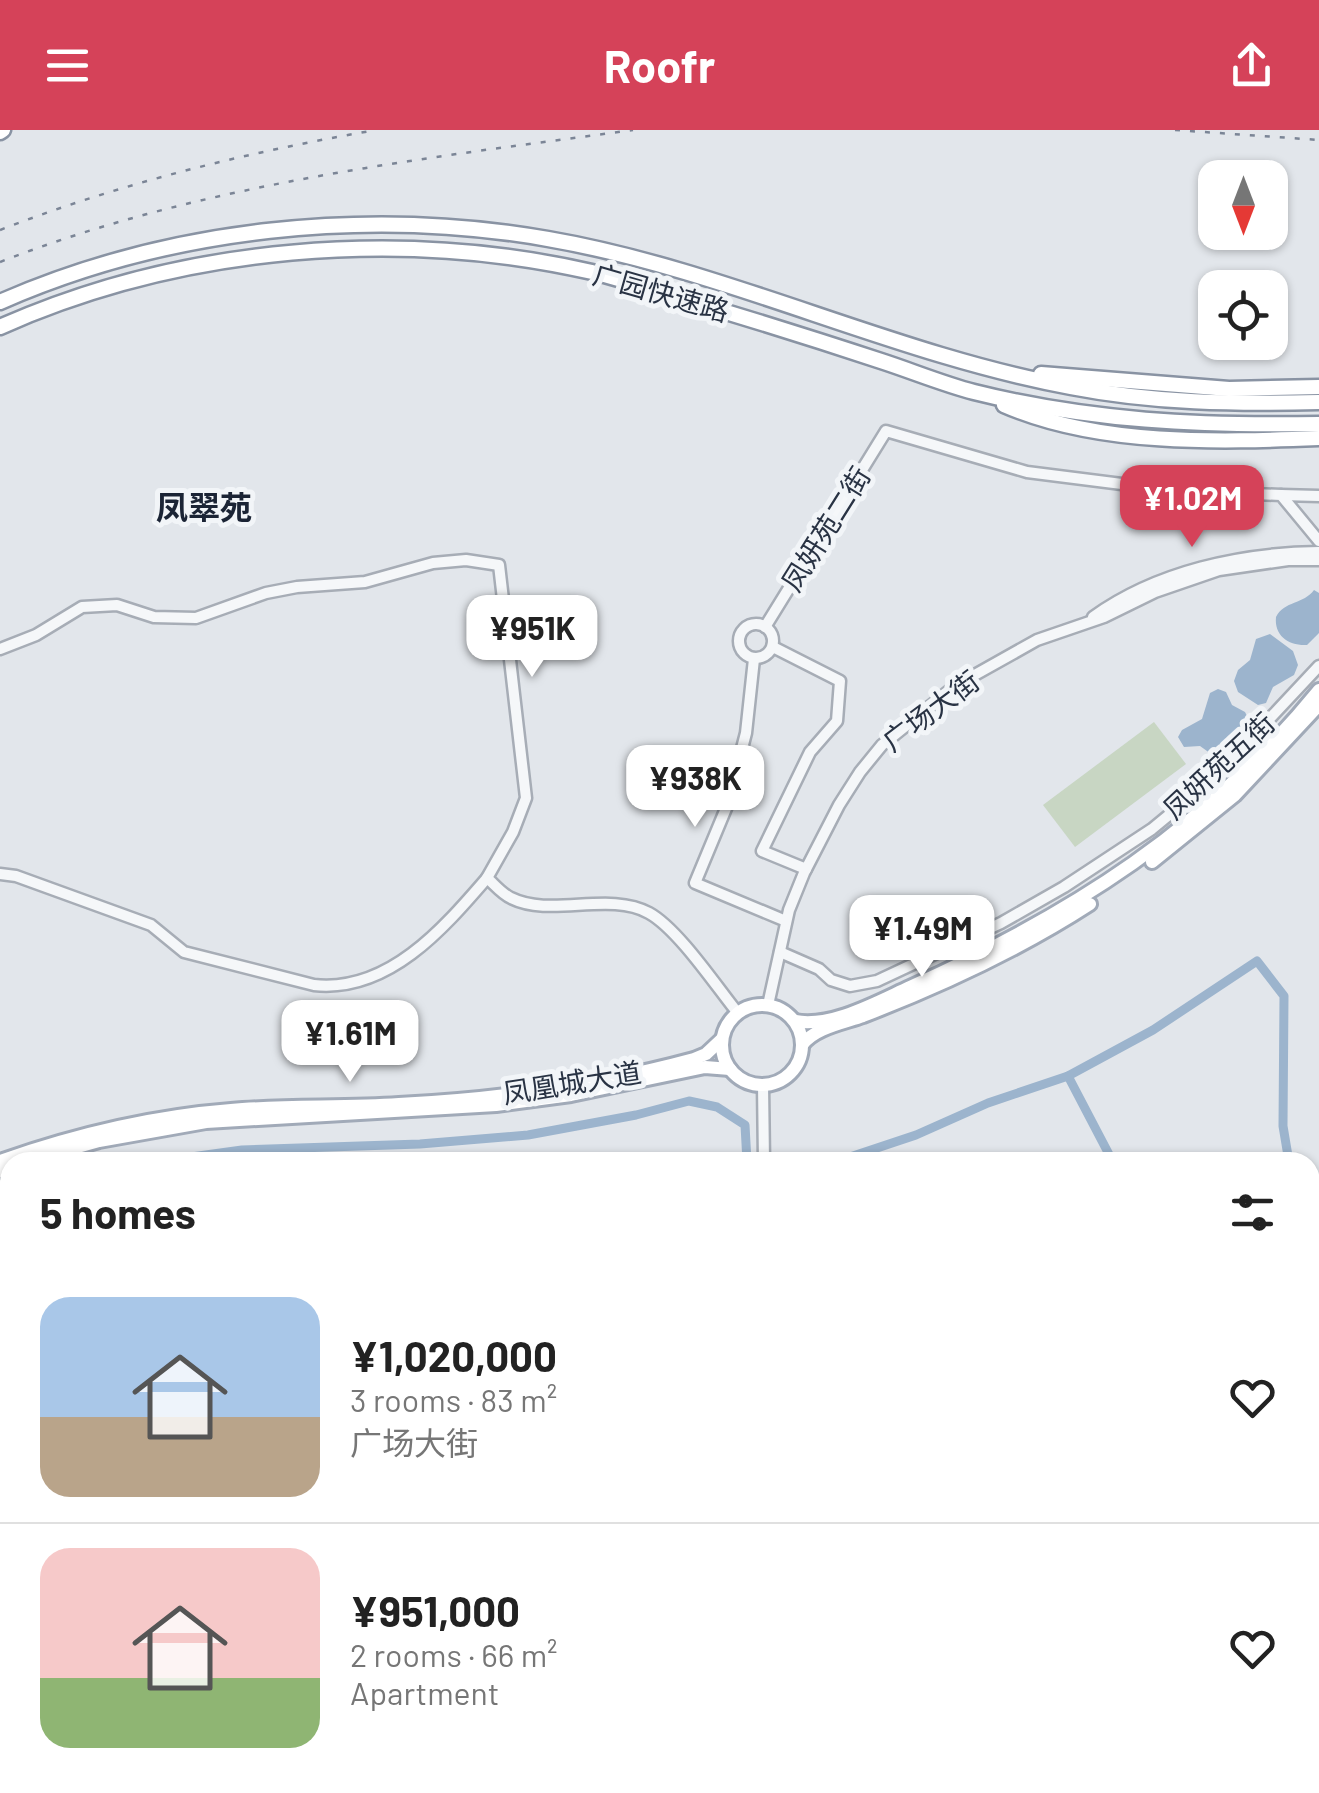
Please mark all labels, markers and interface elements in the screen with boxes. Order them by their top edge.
icon: menu [40,38,95,93]
text: Roofr [604,38,715,92]
icon: share [1224,38,1279,93]
north arrow [1198,160,1288,250]
map controls [1198,160,1288,360]
street label: 广园快速路 [589,256,733,328]
button: locate [1198,270,1288,360]
street label: 凤妍苑二街 [774,460,877,597]
pin: ¥1.02M [1111,465,1273,550]
text: ¥1.02M [1142,478,1242,516]
district label: 凤翠苑 [156,487,252,525]
pin: ¥951K [462,595,602,680]
text: ¥951K [488,608,576,646]
street label: 广场大街 [875,663,985,757]
street label: 凤妍苑五街 [1156,705,1281,825]
pin: ¥938K [625,745,765,830]
text: ¥938K [648,758,742,796]
pin: ¥1.49M [841,895,1003,980]
text: ¥1.49M [871,908,973,946]
pin: ¥1.61M [269,1000,431,1085]
text: ¥1.61M [303,1013,397,1051]
street label: 凤凰城大道 [500,1054,644,1110]
icon: filters [1225,1185,1280,1240]
text: 5 homes [40,1187,196,1237]
text: ¥1,020,000 [350,1330,557,1380]
icon: home [120,1337,240,1457]
icon: heart [1225,1370,1280,1425]
text: 3 rooms · 83 m² [350,1380,557,1418]
text: 广场大街 [350,1423,478,1461]
text: ¥951,000 [350,1585,520,1635]
icon: home [120,1588,240,1708]
icon: heart [1225,1621,1280,1676]
text: 2 rooms · 66 m² [350,1635,558,1673]
text: Apartment [350,1673,499,1711]

